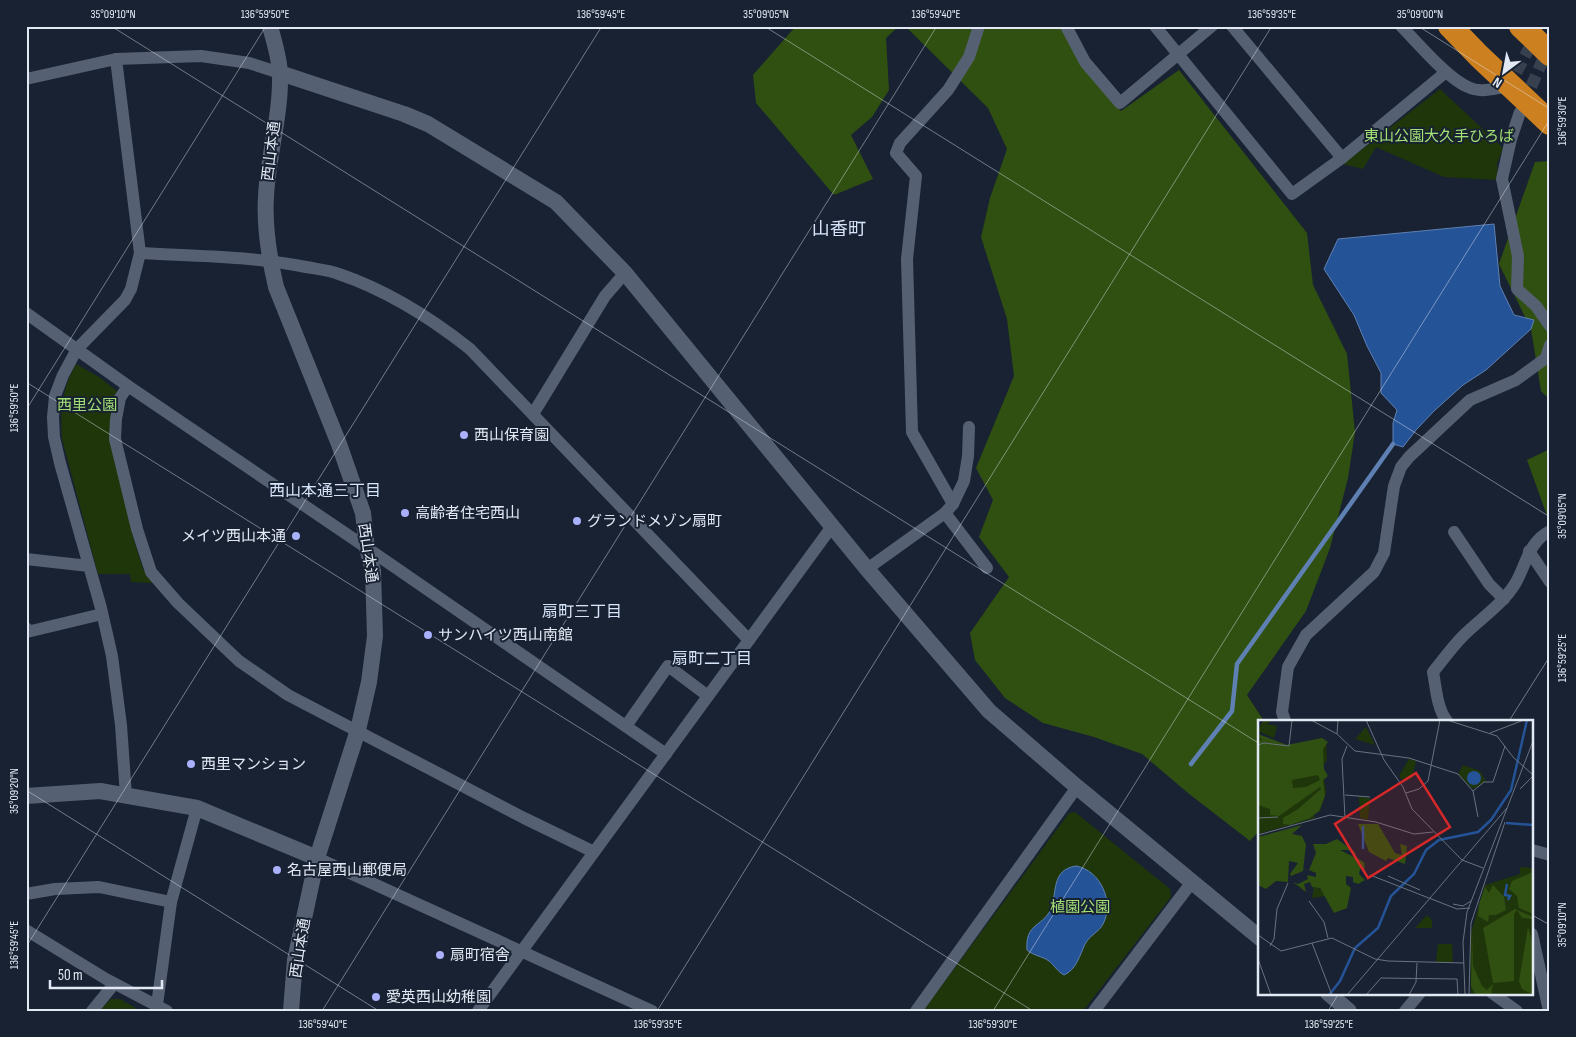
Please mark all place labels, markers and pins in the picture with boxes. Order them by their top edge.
place label: 西山保育園 [474,426,549,445]
marker: 西山保育園 [458,429,470,441]
place label: 高齢者住宅西山 [415,504,520,523]
marker: 高齢者住宅西山 [399,507,411,519]
place label: グランドメゾン扇町 [587,512,722,531]
marker: グランドメゾン扇町 [571,515,583,527]
place label: メイツ西山本通 [181,527,286,546]
marker: メイツ西山本通 [290,530,302,542]
place label: サンハイツ西山南館 [438,626,573,645]
marker: サンハイツ西山南館 [422,629,434,641]
place label: 西里マンション [201,755,306,774]
marker: 西里マンション [185,758,197,770]
place label: 名古屋西山郵便局 [287,861,407,880]
marker: 名古屋西山郵便局 [271,864,283,876]
place label: 扇町宿舎 [450,946,510,965]
marker: 扇町宿舎 [434,949,446,961]
place label: 愛英西山幼稚園 [386,988,491,1007]
marker: 愛英西山幼稚園 [370,991,382,1003]

